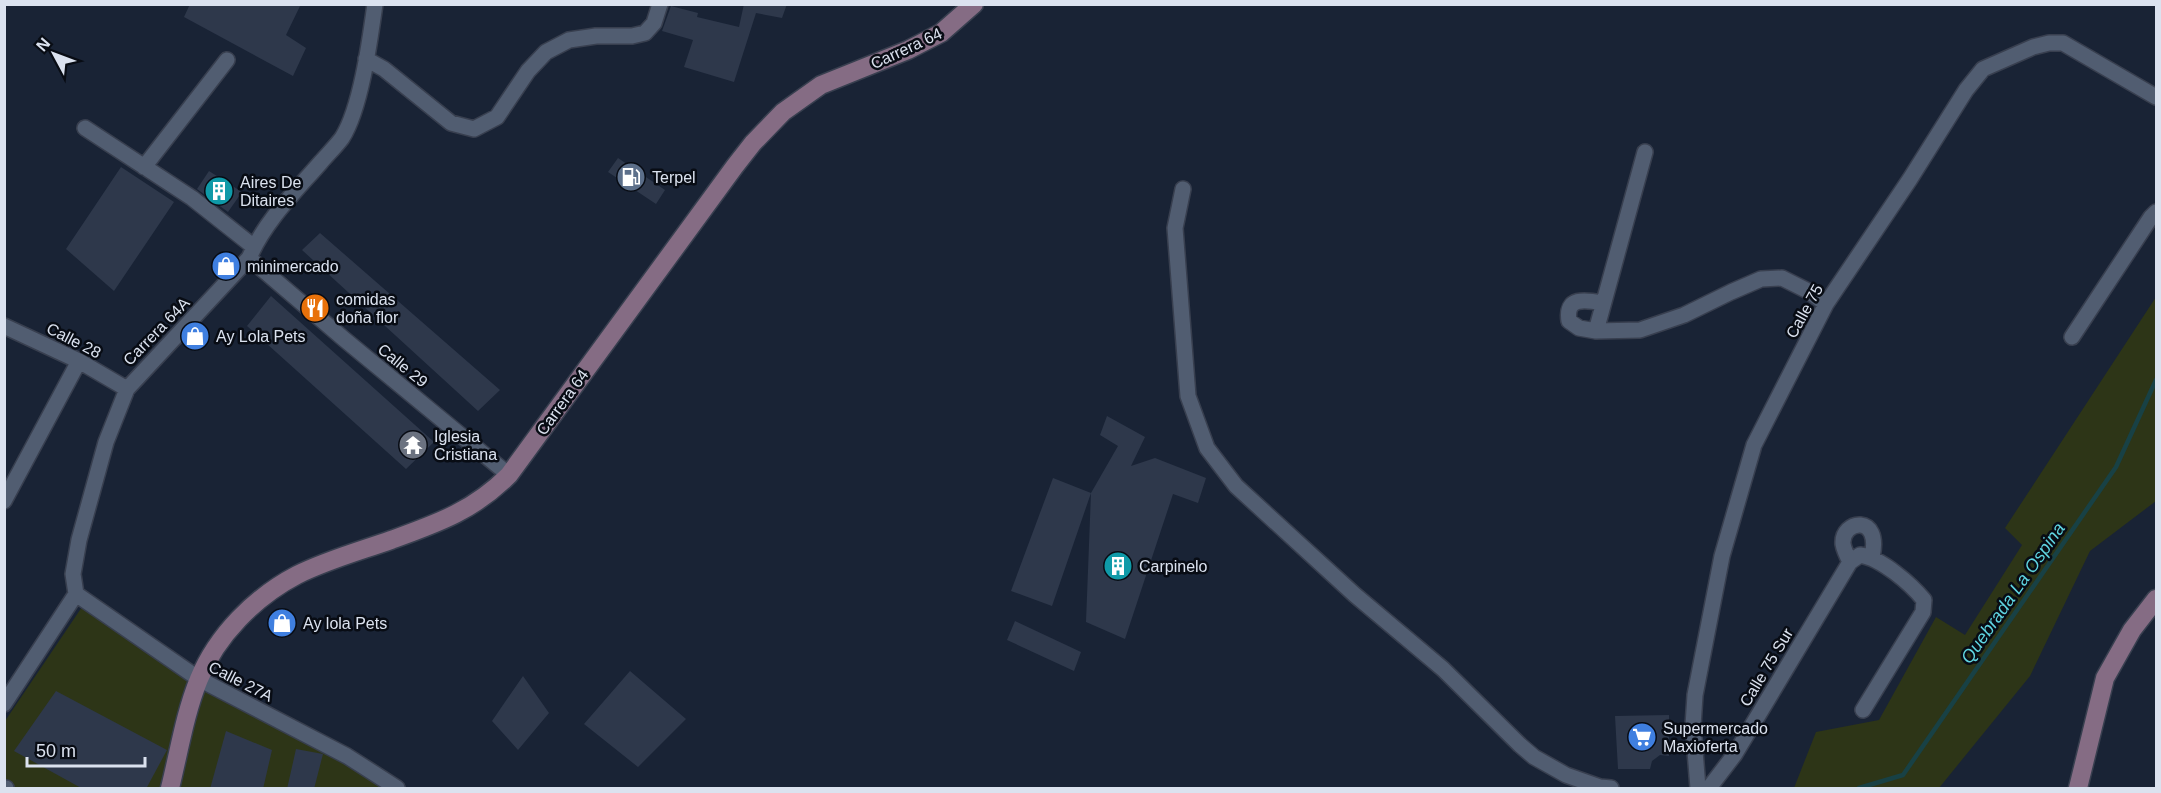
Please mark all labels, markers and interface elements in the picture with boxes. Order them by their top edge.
north arrow [24,24,84,84]
street label: Carrera 64 [868,25,945,72]
text: N [33,35,53,54]
fuel station icon: Terpel [615,161,647,193]
place label: Terpel [652,169,696,186]
place label: Aires De Ditaires [240,174,301,209]
building icon: Aires De Ditaires [203,175,235,207]
shop icon: minimercado [210,250,242,282]
place label: minimercado [247,258,339,275]
street label: Calle 75 [1783,281,1826,341]
place label: comidas doña flor [336,291,399,326]
restaurant icon: comidas doña flor [299,292,331,324]
street label: Carrera 64A [120,294,193,369]
street label: Calle 28 [44,320,104,361]
shop icon: Ay Lola Pets [179,320,211,352]
place label: Ay Lola Pets [216,328,306,345]
street label: Calle 29 [375,340,431,391]
street label: Carrera 64 [533,366,592,438]
place label: Iglesia Cristiana [434,428,497,463]
temple icon: Iglesia Cristiana [397,429,429,461]
water label: Quebrada La Ospina [1957,519,2069,667]
building icon: Carpinelo [1102,550,1134,582]
place label: Carpinelo [1139,558,1208,575]
shop icon: Ay lola Pets [266,607,298,639]
place label: Ay lola Pets [303,615,387,632]
street label: Calle 75 Sur [1736,625,1797,709]
street label: Calle 27A [206,658,276,705]
place label: Supermercado Maxioferta [1663,720,1768,755]
supermarket icon: Supermercado Maxioferta [1626,721,1658,753]
scale bar [27,730,146,768]
text: 50 m [36,741,76,761]

